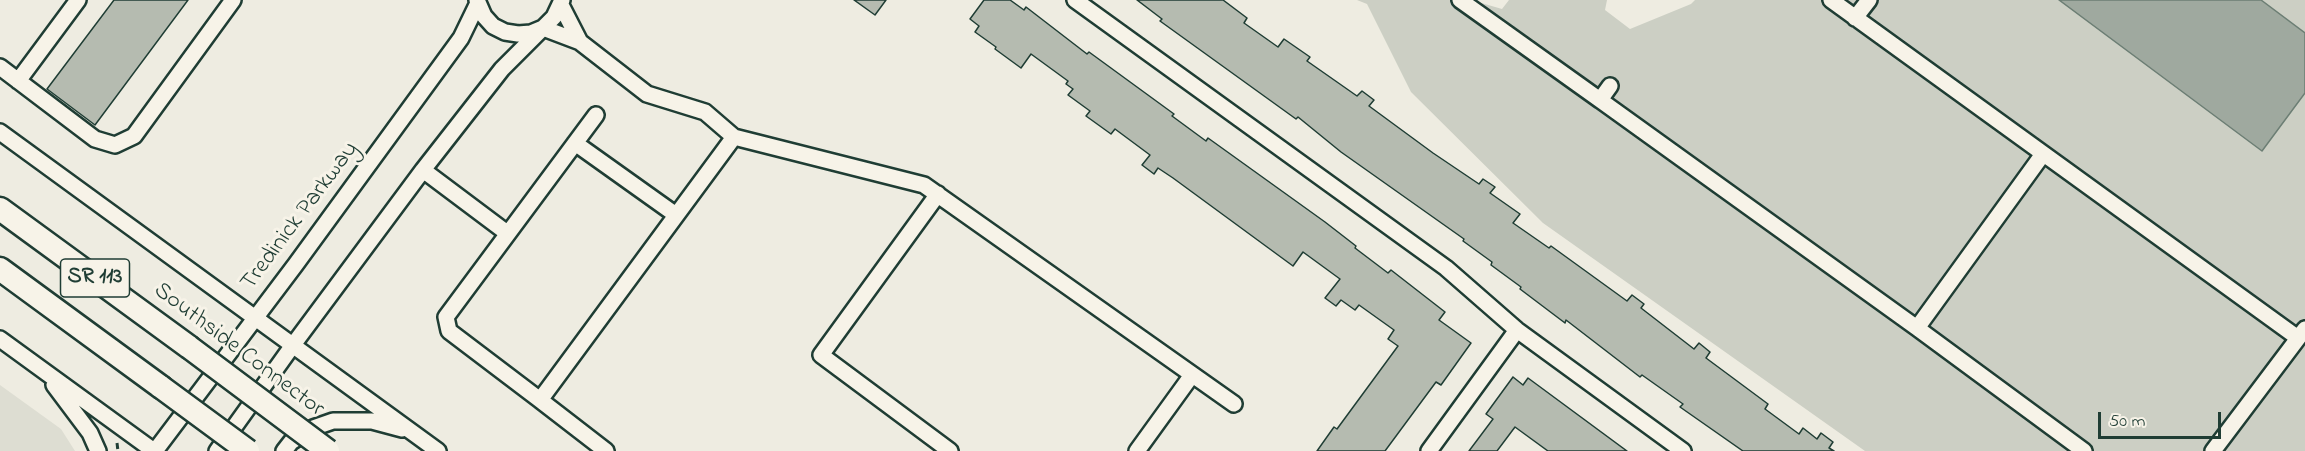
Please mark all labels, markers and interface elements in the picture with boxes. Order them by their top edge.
street label: Tredinick Parkway [236,137,366,297]
road number: SR 113 [60,259,130,297]
street label: Southside Connector [147,277,329,425]
scale bar [2101,400,2224,438]
text: 50 m [2109,409,2146,435]

